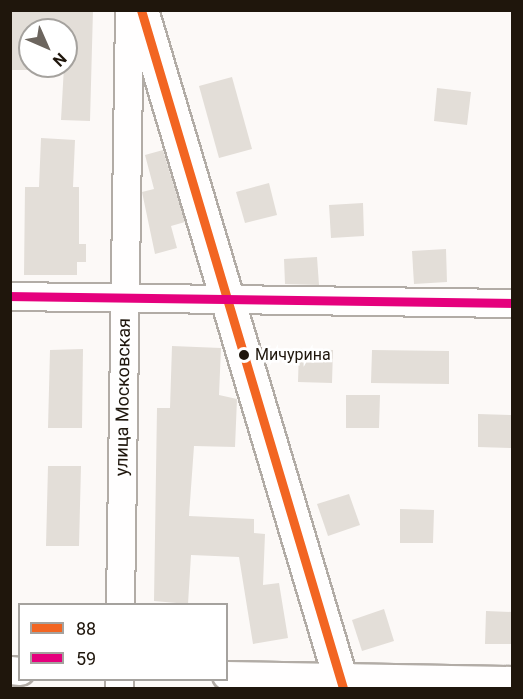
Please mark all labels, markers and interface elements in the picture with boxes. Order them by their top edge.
north arrow [18,18,78,78]
text: N [49,49,70,70]
street label: улица Московская [111,318,135,476]
place label: Мичурина [255,345,331,365]
marker: Мичурина [238,349,250,361]
legend [18,603,228,681]
text: 88 [76,618,96,639]
text: 59 [76,648,96,669]

